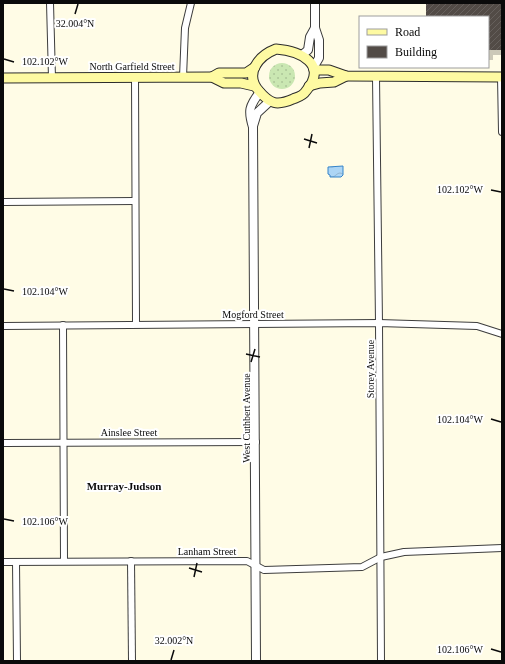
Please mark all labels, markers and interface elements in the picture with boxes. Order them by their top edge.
legend [359,16,489,68]
text: 32.004°N [56,18,94,29]
text: Road [395,25,420,39]
text: Building [395,45,437,59]
text: 102.102°W [22,56,69,67]
street label: North Garfield Street [90,61,175,72]
text: 102.102°W [437,184,484,195]
text: 102.104°W [22,286,69,297]
street label: Mogford Street [222,309,284,320]
street label: Storey Avenue [365,339,376,398]
street label: West Cuthbert Avenue [241,373,252,463]
text: 102.104°W [437,414,484,425]
street label: Ainslee Street [101,427,157,438]
district label: Murray-Judson [87,480,161,492]
text: 102.106°W [22,516,69,527]
street label: Lanham Street [178,546,237,557]
text: 32.002°N [155,635,193,646]
text: 102.106°W [437,644,484,655]

